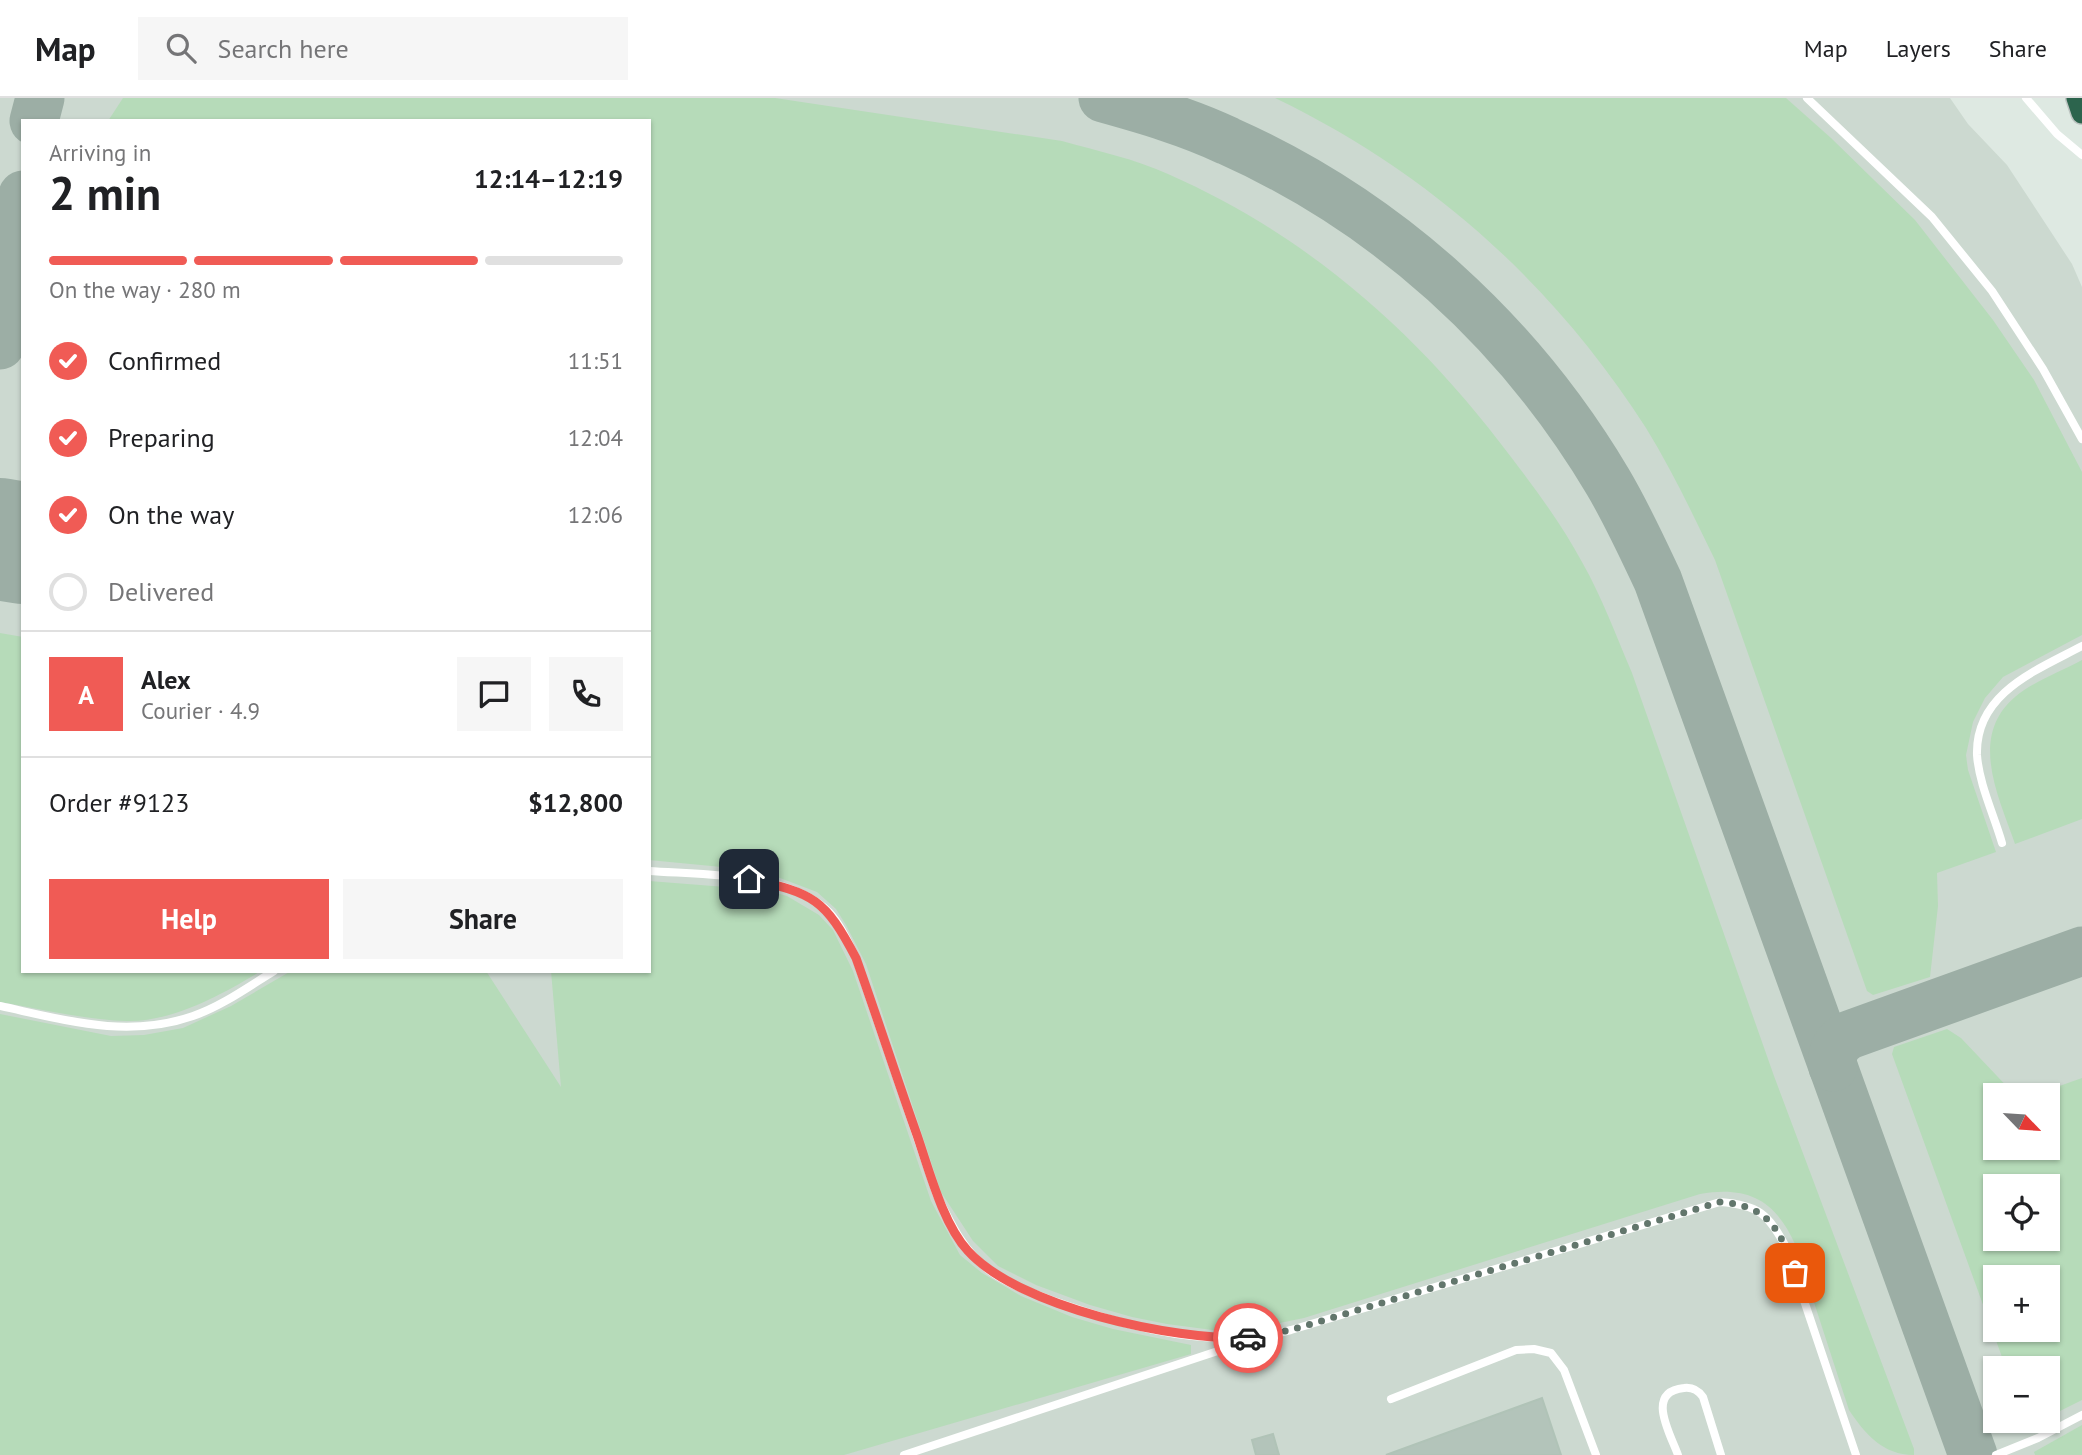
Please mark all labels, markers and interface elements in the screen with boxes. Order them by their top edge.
search box [138,17,628,80]
text: Map [35,27,96,70]
icon: search [162,29,200,67]
text: Search here [218,32,349,65]
text: Map [1804,33,1848,64]
text: Layers [1886,33,1951,64]
text: Share [1989,33,2047,64]
text: Arriving in [49,138,151,167]
text: 12:14–12:19 [474,162,623,195]
text: 2 min [49,163,161,223]
text: On the way · 280 m [49,275,241,304]
icon: check [49,342,87,380]
text: Confirmed [108,344,221,377]
text: 11:51 [568,346,623,375]
icon: check [49,419,87,457]
text: Preparing [108,421,215,454]
text: 12:04 [568,423,623,452]
icon: check [49,496,87,534]
text: On the way [108,498,234,531]
text: 12:06 [568,500,623,529]
text: Delivered [108,575,214,608]
button: chat [457,657,531,731]
button: phone [549,657,623,731]
text: Alex [141,663,191,696]
text: A [78,678,94,711]
text: Courier · 4.9 [141,696,260,725]
text: Order #9123 [49,786,189,819]
text: $12,800 [528,786,623,819]
pin [719,849,779,909]
icon: home [730,860,768,898]
button: Help [49,879,329,959]
button: Share [343,879,623,959]
north arrow [1983,1083,2060,1160]
map controls [1983,1083,2060,1433]
button: locate [1983,1174,2060,1251]
pin [1765,1243,1825,1303]
icon: bag [1776,1254,1814,1292]
button: + [1983,1265,2060,1342]
courier [1213,1303,1283,1373]
icon: car [1229,1319,1267,1357]
button: − [1983,1356,2060,1433]

